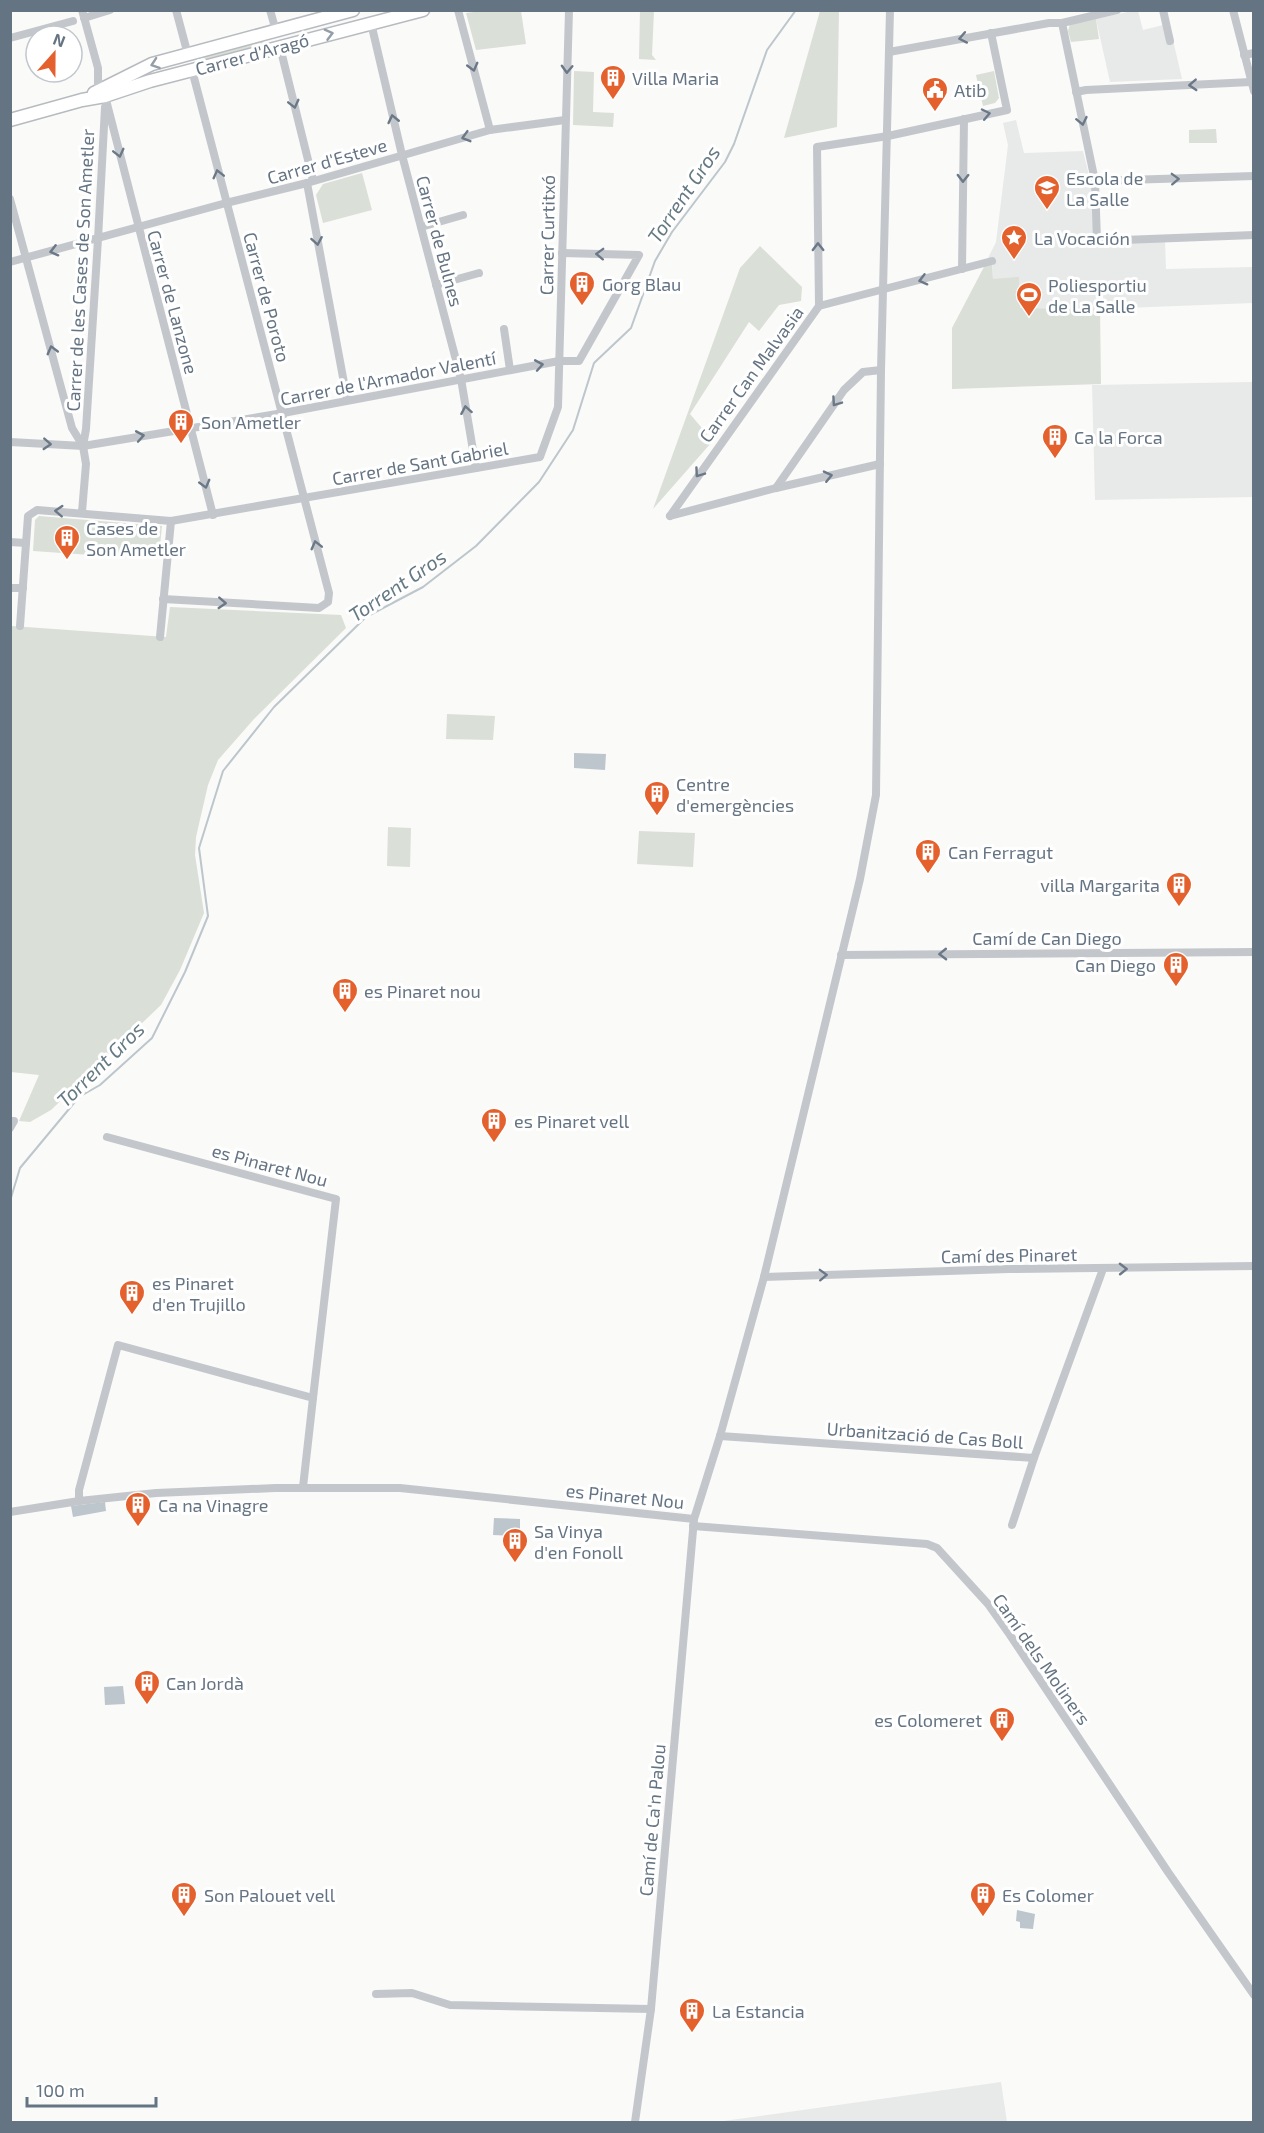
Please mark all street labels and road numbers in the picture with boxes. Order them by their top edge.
street label: Carrer d'Aragó [193,28,311,80]
street label: Carrer de les Cases de Son Ametler [62,128,98,412]
street label: Carrer d'Esteve [264,133,390,189]
street label: Carrer de Bulnes [412,173,468,309]
street label: Carrer Curtitxó [535,175,559,295]
street label: Carrer de Lanzone [143,228,203,376]
street label: Carrer de Poroto [239,229,295,365]
street label: Carrer Can Malvasia [694,302,808,446]
street label: Carrer de l'Armador Valentí [278,346,498,410]
street label: Carrer de Sant Gabriel [330,437,510,489]
street label: Camí de Can Diego [972,927,1122,949]
street label: es Pinaret Nou [210,1139,330,1191]
street label: Camí des Pinaret [941,1243,1078,1267]
street label: Urbanització de Cas Boll [826,1417,1025,1453]
street label: es Pinaret Nou [565,1479,685,1513]
street label: Camí dels Moliners [988,1589,1096,1729]
street label: Camí de Ca'n Palou [634,1743,670,1897]

